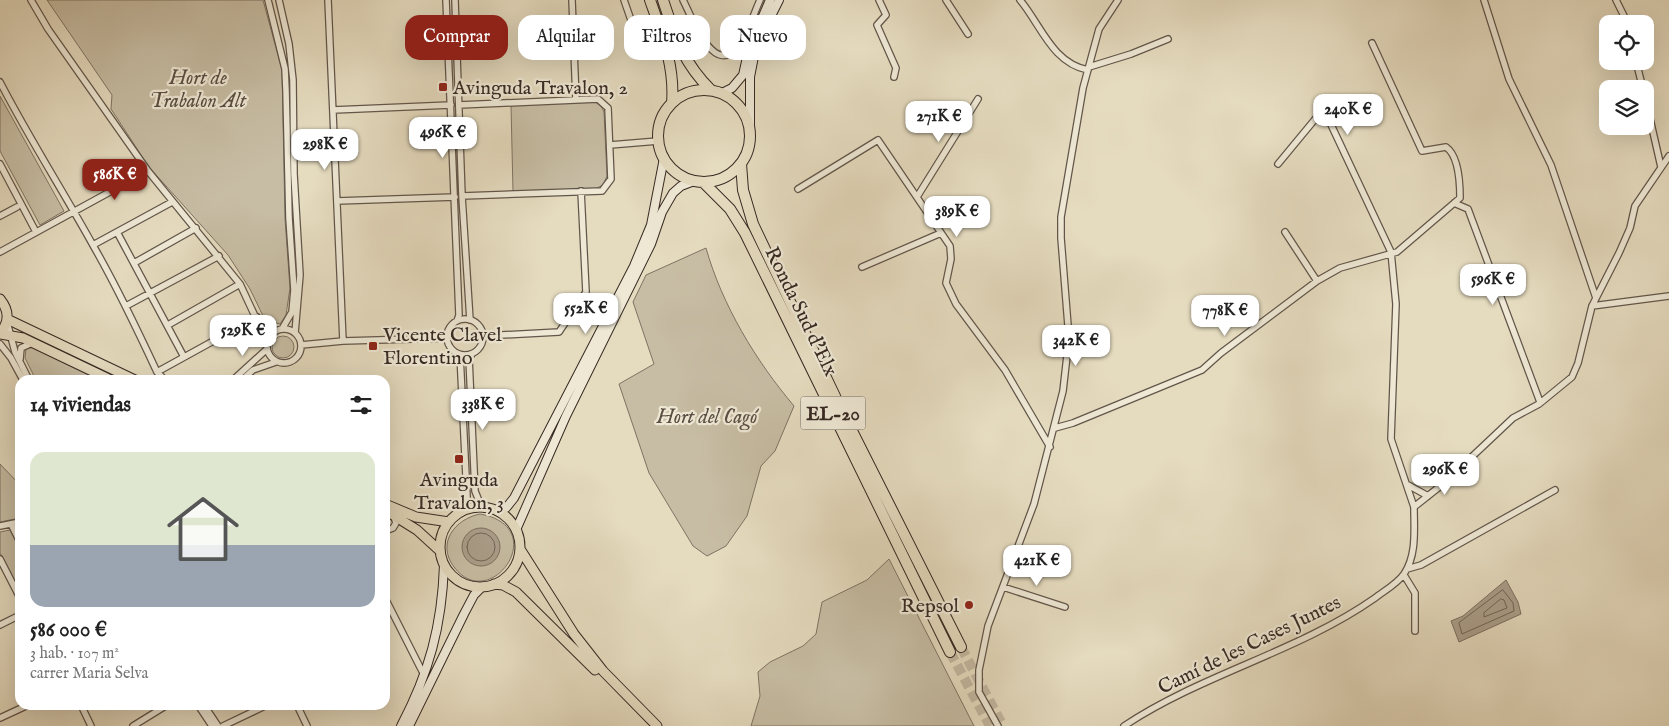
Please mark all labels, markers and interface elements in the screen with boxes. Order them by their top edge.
chip: Comprar [405,15,508,60]
chip: Alquilar [518,15,614,60]
chip: Filtros [624,15,710,60]
chip: Nuevo [720,15,806,60]
map controls [1599,15,1654,135]
button: locate [1599,15,1654,70]
park label: Hort de Trabalon Alt [150,66,248,114]
place label: Avinguda Travalon, 2 [452,76,628,101]
button: layers [1599,80,1654,135]
marker: Avinguda Travalon, 2 [437,81,449,93]
pin: 240K € [1307,94,1389,136]
pin: 271K € [898,100,980,143]
text: 240K € [1324,100,1372,120]
text: 271K € [916,107,962,127]
pin: 496K € [402,116,484,159]
text: 496K € [420,123,466,143]
pin: 298K € [284,128,366,171]
text: 298K € [302,135,348,155]
pin: 586K € [74,158,156,201]
text: 586K € [93,165,137,185]
pin: 389K € [916,196,998,238]
text: 389K € [935,202,979,222]
street label: Ronda Sud d'Elx [759,243,843,381]
pin: 596K € [1452,264,1534,306]
text: 596K € [1471,270,1515,290]
pin: 552K € [545,292,627,335]
pin: 778K € [1184,294,1266,337]
text: 552K € [564,299,608,319]
text: 778K € [1202,301,1248,321]
pin: 529K € [202,314,284,357]
text: 529K € [221,321,265,341]
place label: Vicente Clavel Florentino [382,323,502,371]
pin: 342K € [1035,324,1117,367]
text: 342K € [1053,331,1099,351]
marker: Vicente Clavel Florentino [367,340,379,352]
pin: 338K € [442,388,524,431]
icon: filters [347,391,375,419]
text: 14 viviendas [30,392,131,419]
text: 338K € [462,395,504,415]
road number: EL-20 [800,396,866,429]
park label: Hort del Cagó [656,405,760,431]
marker: Avinguda Travalon, 3 [453,453,465,465]
pin: 296K € [1404,454,1486,496]
text: 296K € [1422,460,1468,480]
place label: Avinguda Travalon, 3 [414,468,504,516]
icon: home [158,484,248,574]
pin: 421K € [996,544,1078,587]
text: 421K € [1014,551,1060,571]
street label: Camí de les Cases Juntes [1154,590,1345,701]
place label: Repsol [901,594,960,619]
marker: Repsol [963,599,975,611]
text: 586 000 € [30,617,107,644]
text: 3 hab. · 107 m² [30,644,119,664]
text: carrer Maria Selva [30,664,148,684]

